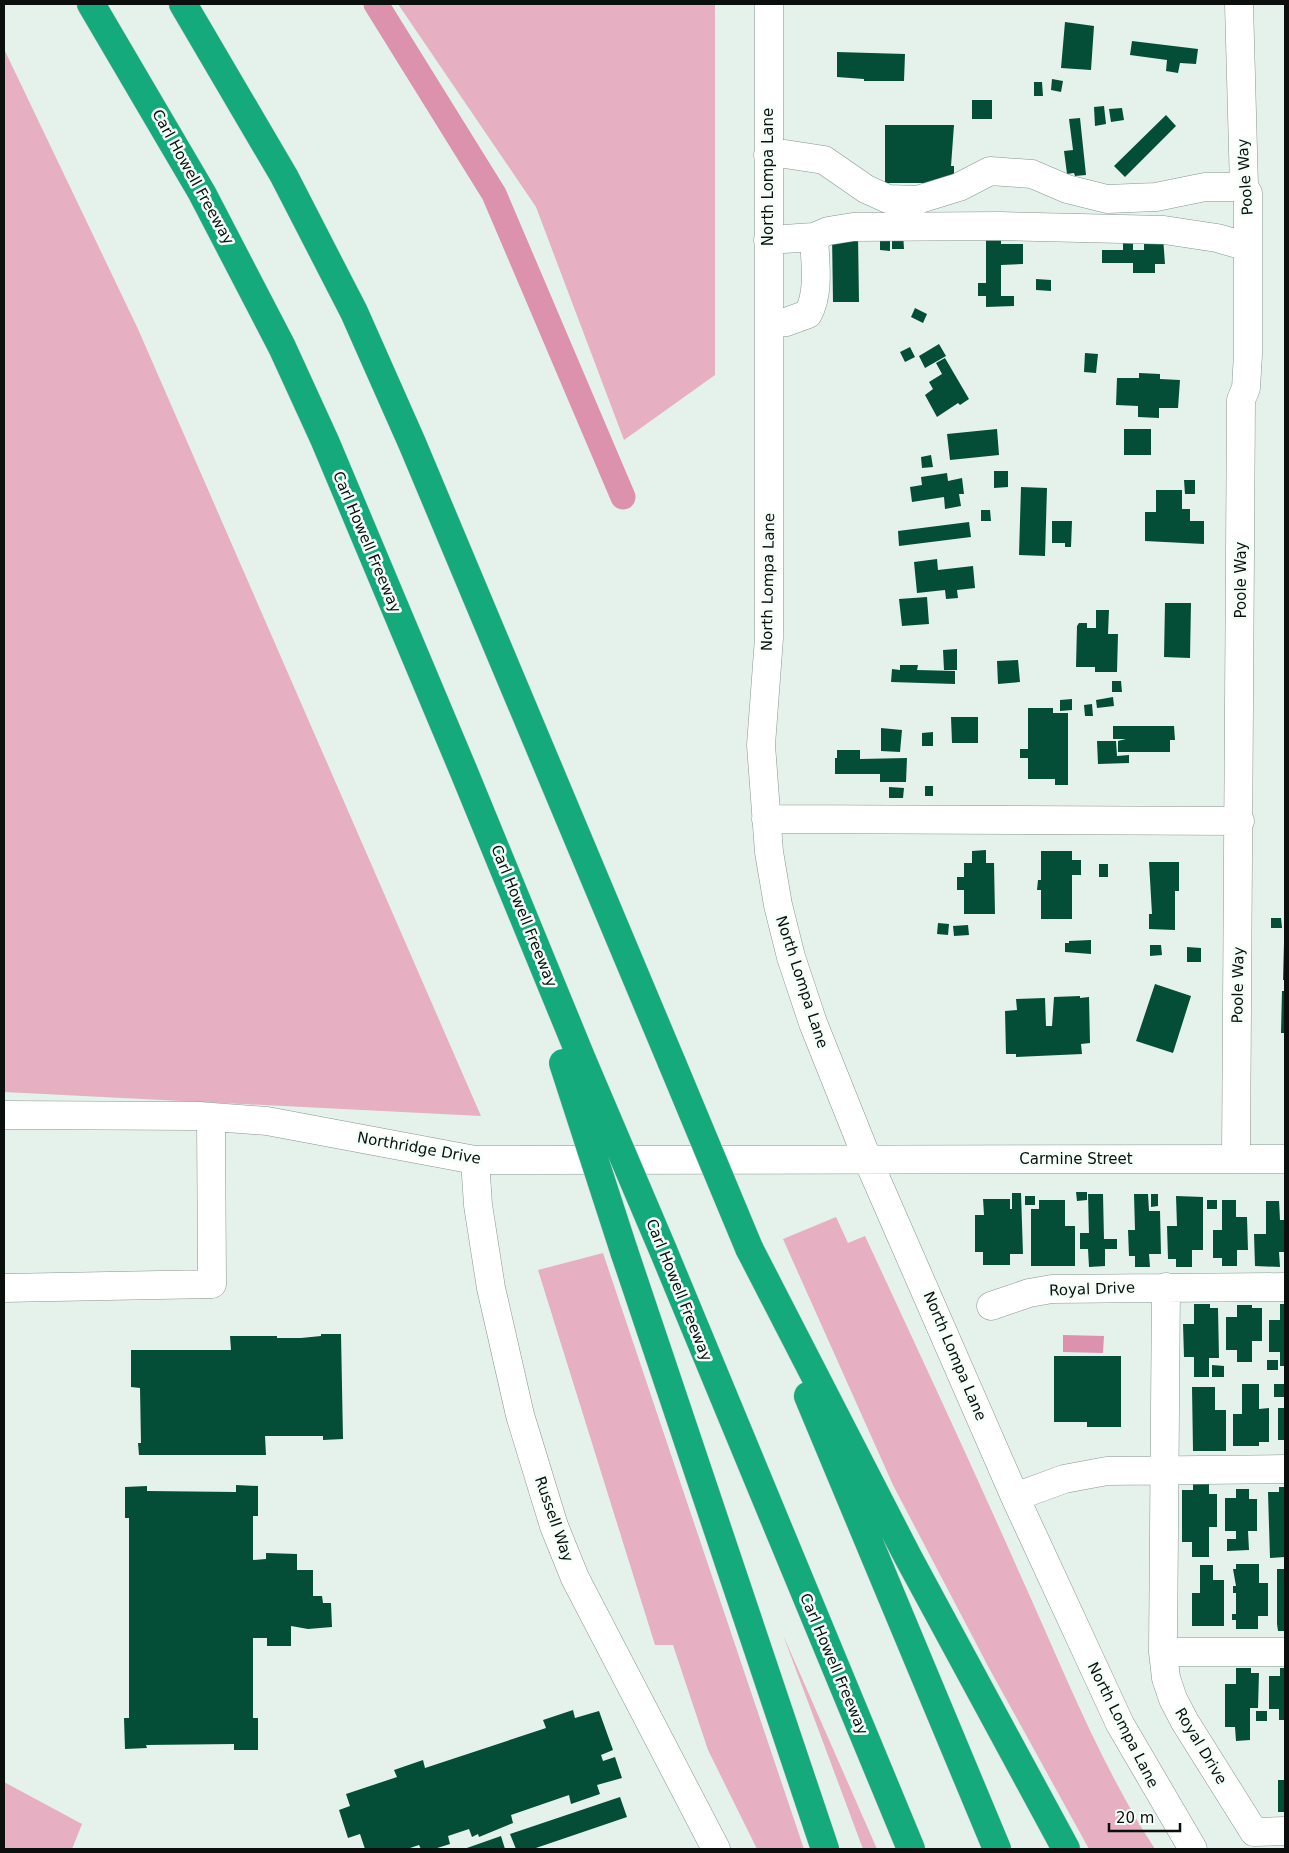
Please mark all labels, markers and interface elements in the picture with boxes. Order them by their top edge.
street label: Carl Howell Freeway [148,106,238,248]
street label: North Lompa Lane [759,108,777,246]
street label: Poole Way [1233,138,1257,216]
street label: Carl Howell Freeway [329,469,405,616]
street label: North Lompa Lane [758,513,778,651]
street label: Poole Way [1232,541,1250,618]
street label: Carl Howell Freeway [487,842,561,990]
street label: North Lompa Lane [772,913,832,1051]
street label: Poole Way [1228,946,1248,1024]
street label: Northridge Drive [356,1128,482,1168]
street label: Carmine Street [1019,1150,1133,1168]
street label: Carl Howell Freeway [642,1216,716,1364]
street label: Royal Drive [1049,1279,1135,1299]
street label: North Lompa Lane [920,1289,990,1423]
street label: Russell Way [531,1474,577,1564]
street label: Carl Howell Freeway [796,1591,872,1738]
street label: North Lompa Lane [1084,1659,1162,1791]
street label: Royal Drive [1171,1705,1231,1787]
scale bar [1109,1800,1180,1832]
text: 20 m [1116,1809,1154,1827]

